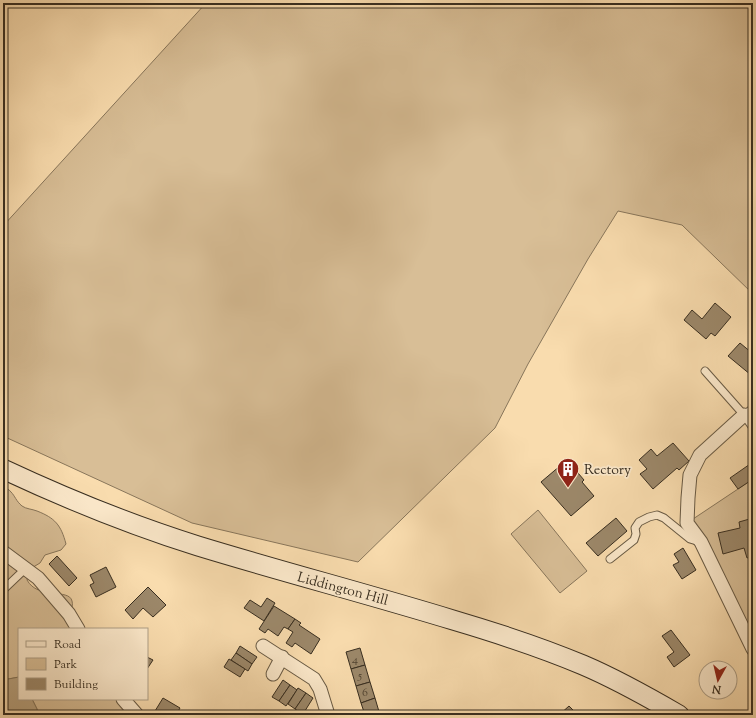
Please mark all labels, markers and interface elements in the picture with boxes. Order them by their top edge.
building icon: Rectory [555,456,581,489]
place label: Rectory [584,461,631,481]
street label: Liddington Hill [295,568,390,612]
legend [18,628,148,700]
text: Road [54,636,81,654]
house number: 4 [352,651,358,669]
text: Park [54,656,77,674]
north arrow [698,660,738,700]
house number: 5 [357,667,362,685]
text: Building [54,676,98,694]
text: N [711,680,723,698]
house number: 6 [362,684,368,702]

